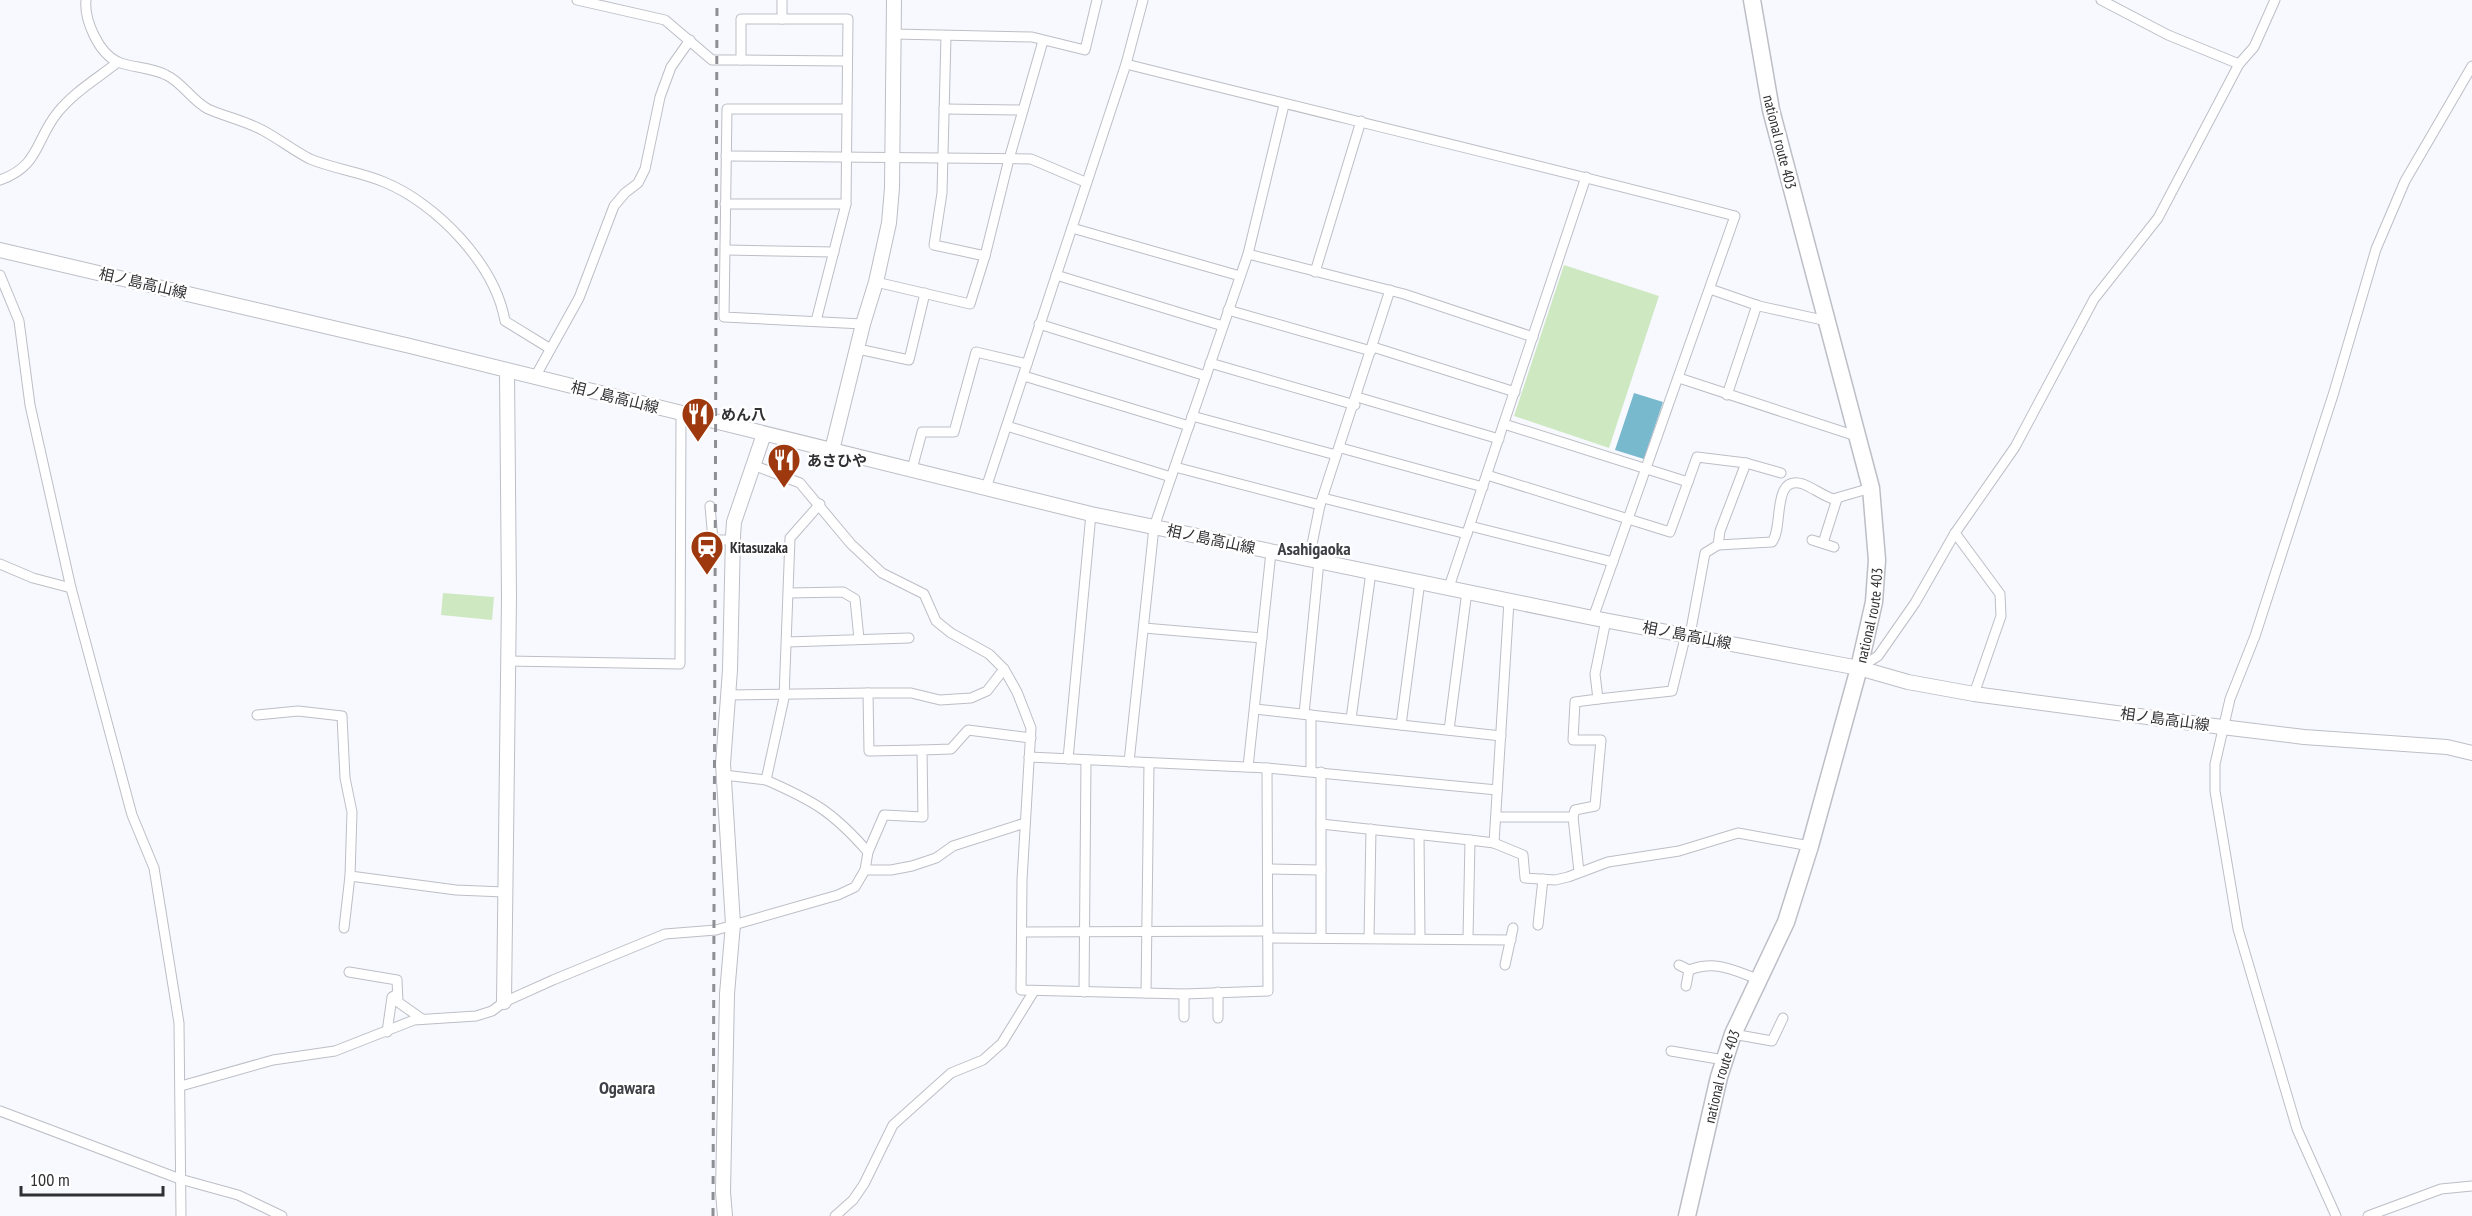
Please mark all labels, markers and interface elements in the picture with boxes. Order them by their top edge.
street label: national route 403 [1759,93,1801,191]
street label: 相ノ島高山線 [97,264,189,302]
street label: 相ノ島高山線 [569,377,661,417]
restaurant icon: めん八 [680,396,716,443]
place label: めん八 [721,405,766,424]
restaurant icon: あさひや [766,442,802,489]
place label: あさひや [807,451,867,470]
street label: 相ノ島高山線 [1165,520,1257,558]
station icon: Kitasuzaka [689,529,725,576]
district label: Asahigaoka [1276,537,1351,560]
place label: Kitasuzaka [730,538,788,557]
street label: national route 403 [1851,567,1886,665]
street label: 相ノ島高山線 [1641,617,1733,653]
street label: 相ノ島高山線 [2119,703,2211,735]
street label: national route 403 [1699,1026,1743,1125]
district label: Ogawara [599,1076,655,1099]
scale bar [21,1159,164,1197]
text: 100 m [30,1168,70,1191]

